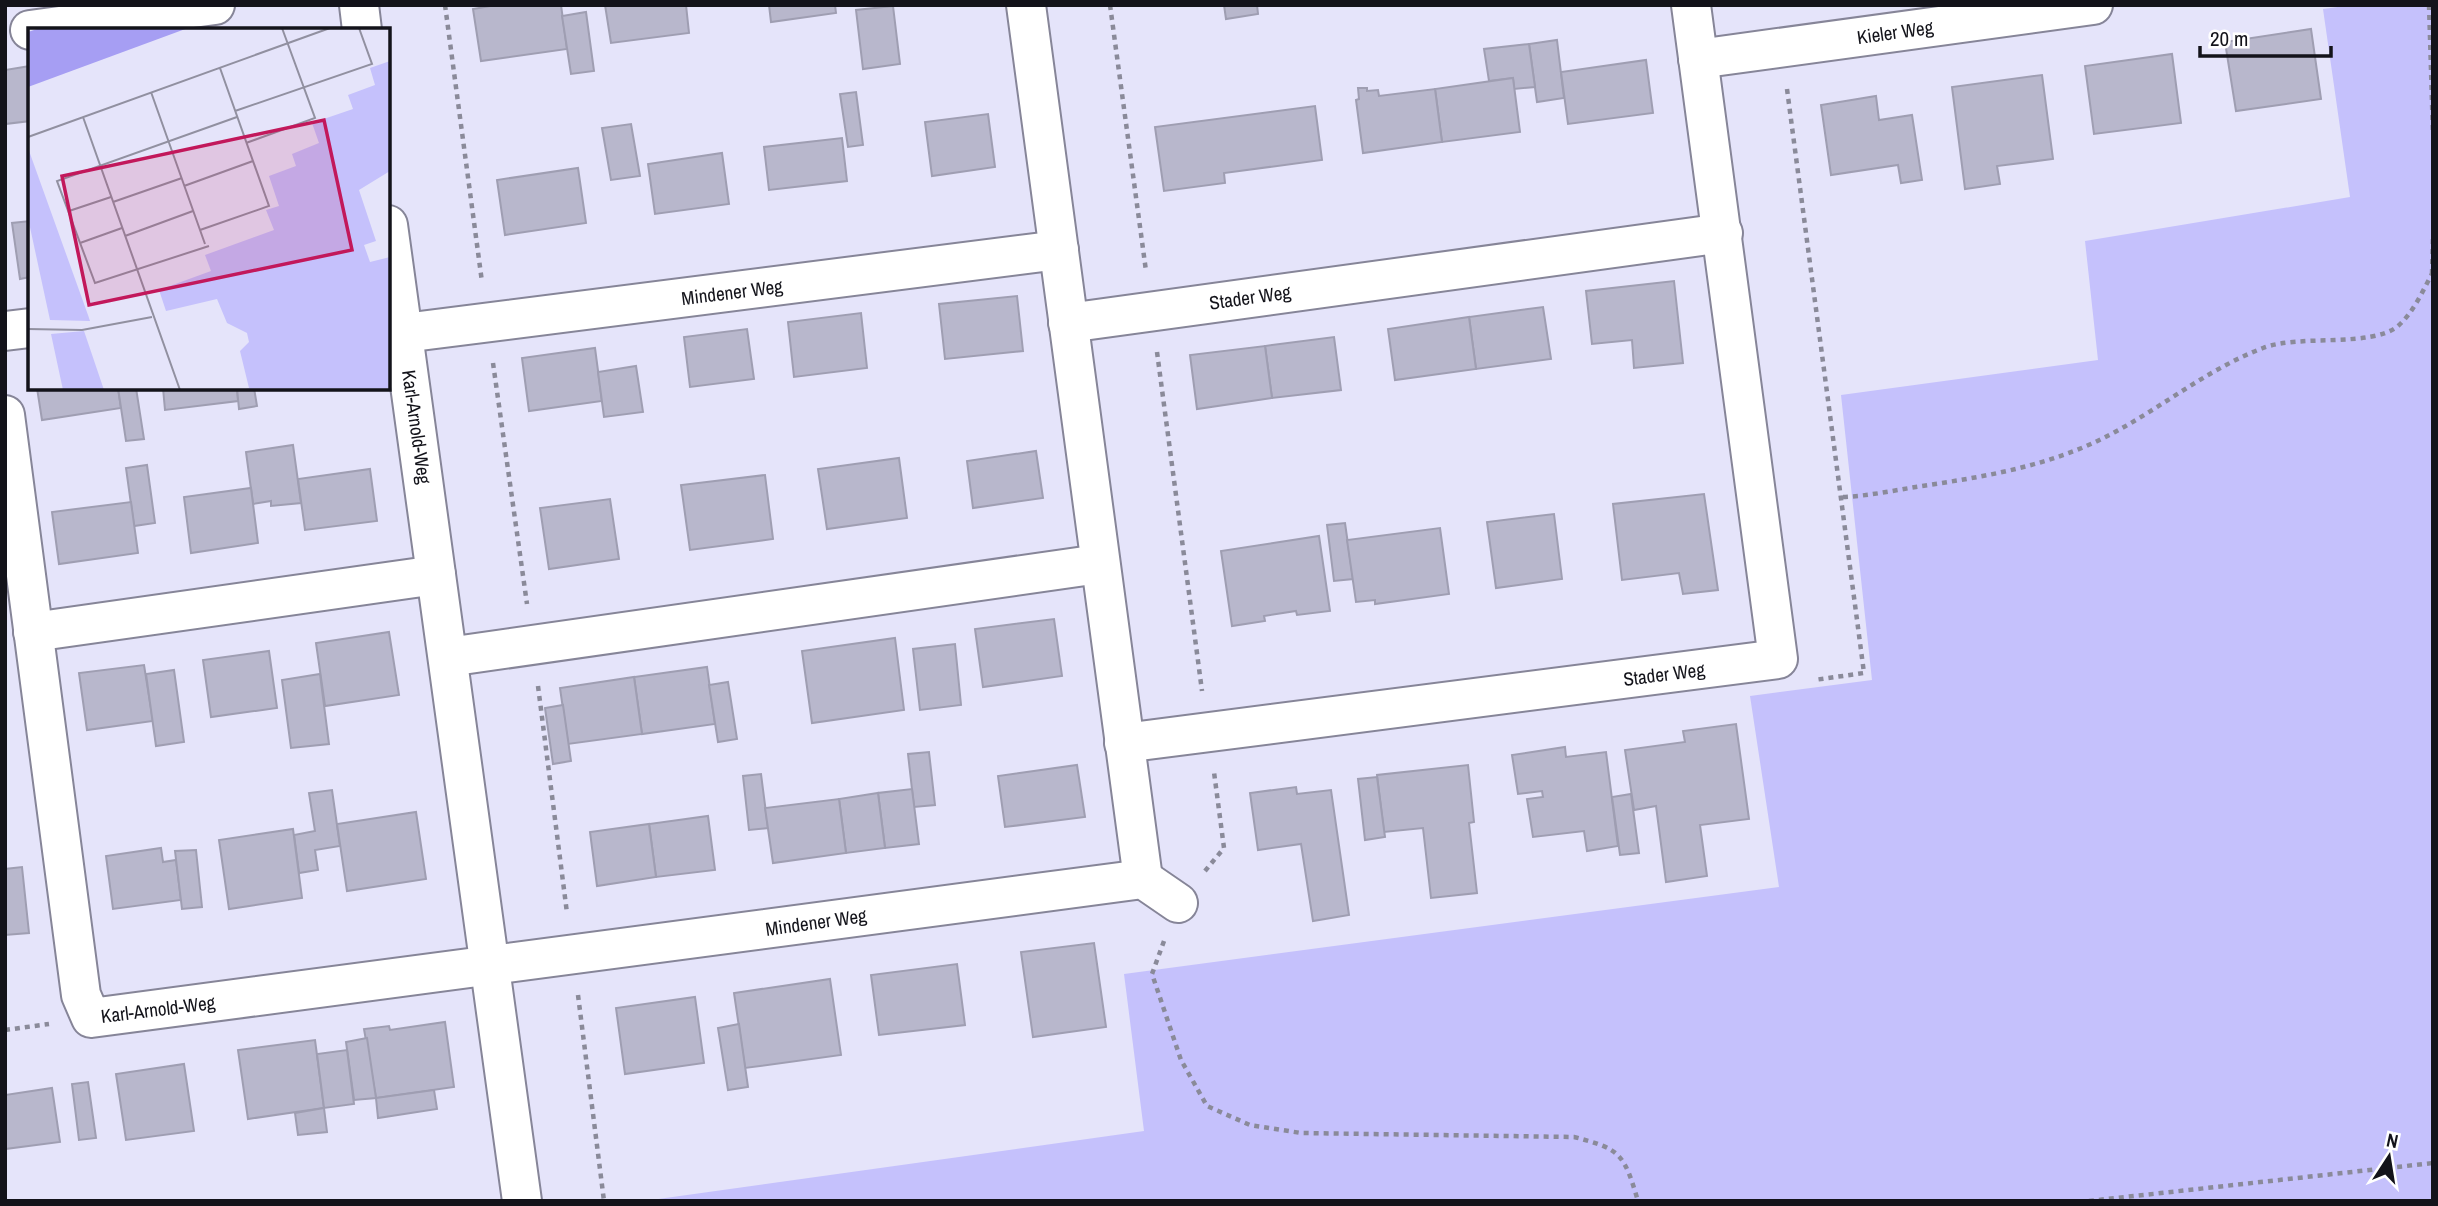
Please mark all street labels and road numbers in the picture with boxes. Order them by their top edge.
street label: Kieler Weg [1855,14,1935,50]
street label: Mindener Weg [680,273,784,311]
street label: Stader Weg [1208,278,1293,316]
street label: Karl-Arnold-Weg [396,368,438,486]
street label: Stader Weg [1622,656,1707,692]
street label: Mindener Weg [764,902,869,942]
street label: Karl-Arnold-Weg [99,989,217,1029]

